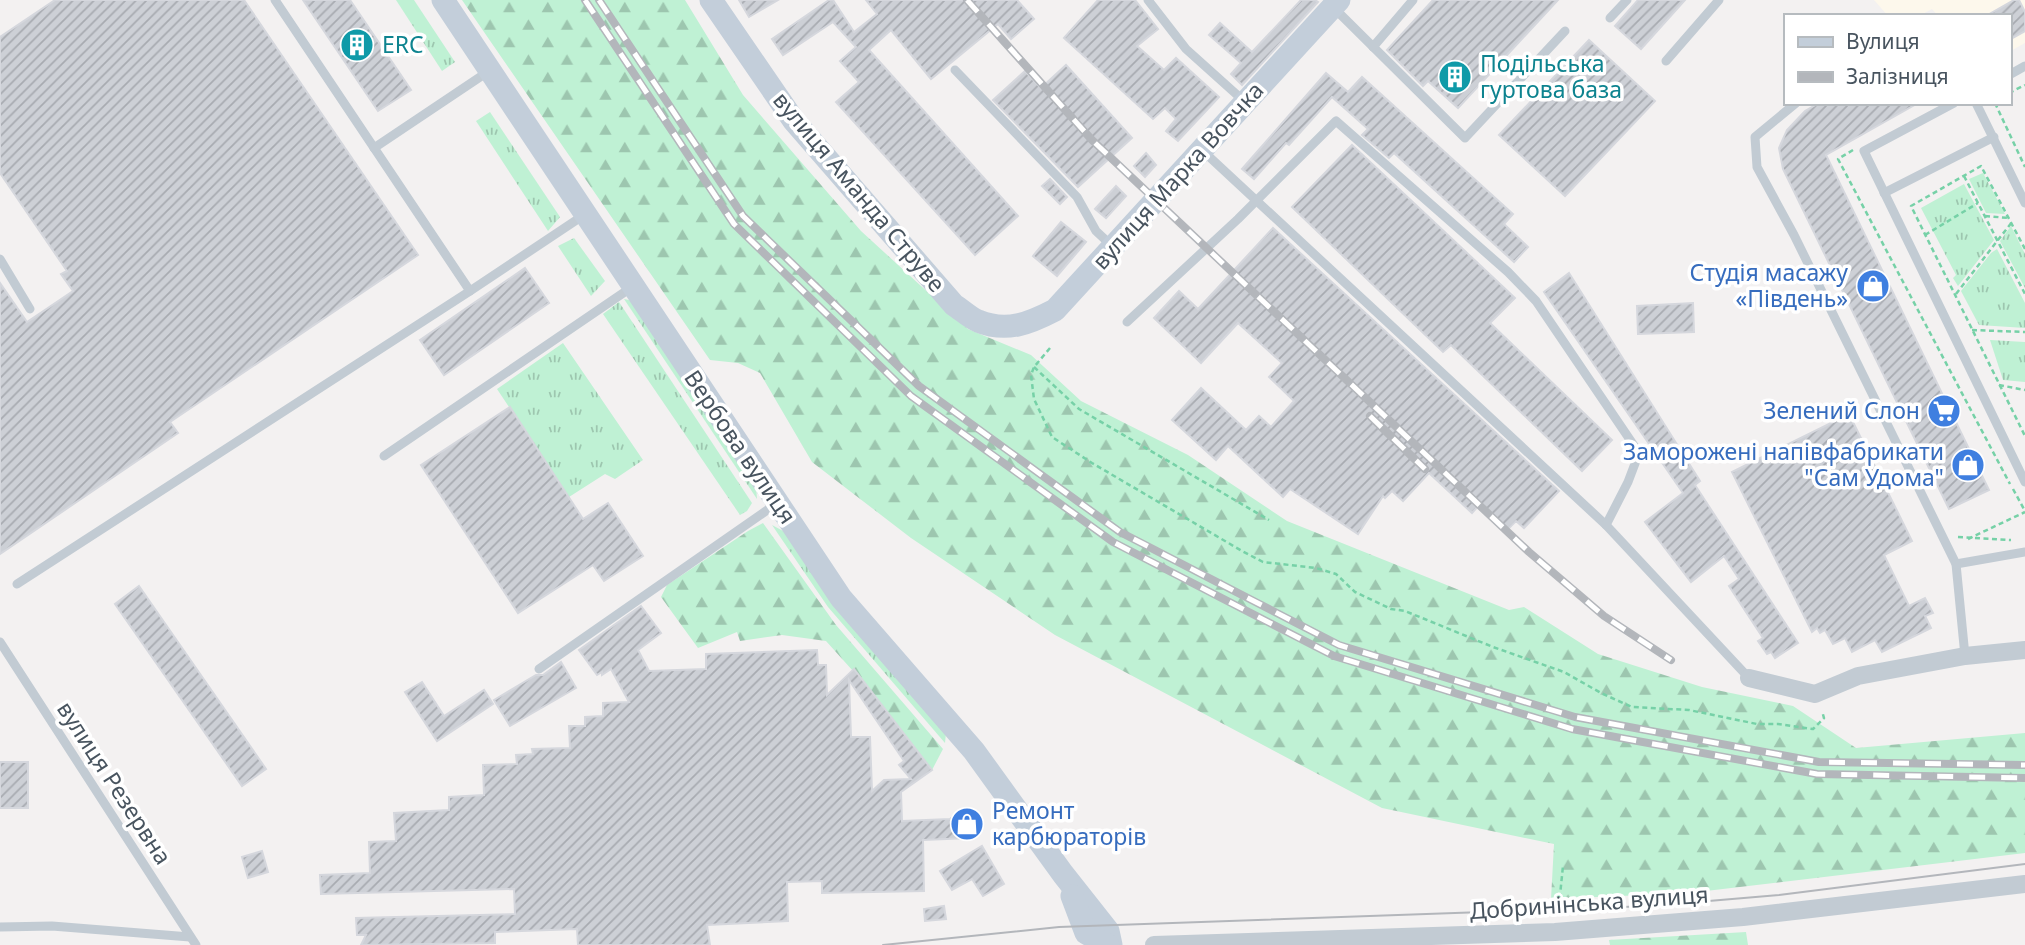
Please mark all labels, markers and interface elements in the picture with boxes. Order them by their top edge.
legend [1784,14,2011,105]
building icon: ERC [338,26,376,64]
text: Вулиця [1846,27,1920,55]
place label: ERC [382,28,424,60]
place label: Подільська гуртова база [1480,47,1622,105]
building icon: Подільська гуртова база [1436,58,1474,96]
text: Залізниця [1846,62,1949,90]
street label: вулиця Марка Вовчка [1084,75,1270,276]
street label: вулиця Аманда Струве [766,84,953,298]
place label: Студія масажу «Південь» [1690,256,1848,314]
shop icon: Студія масажу «Південь» [1854,267,1892,305]
street label: Вербова вулиця [677,363,804,530]
supermarket icon: Зелений Слон [1925,392,1963,430]
place label: Зелений Слон [1763,394,1920,426]
place label: Заморожені напівфабрикати "Сам Удома" [1623,435,1944,493]
shop icon: Заморожені напівфабрикати "Сам Удома" [1949,446,1987,484]
street label: вулиця Резервна [50,695,180,870]
place label: Ремонт карбюраторів [992,794,1146,852]
shop icon: Ремонт карбюраторів [948,805,986,843]
street label: Добринінська вулиця [1468,878,1709,926]

